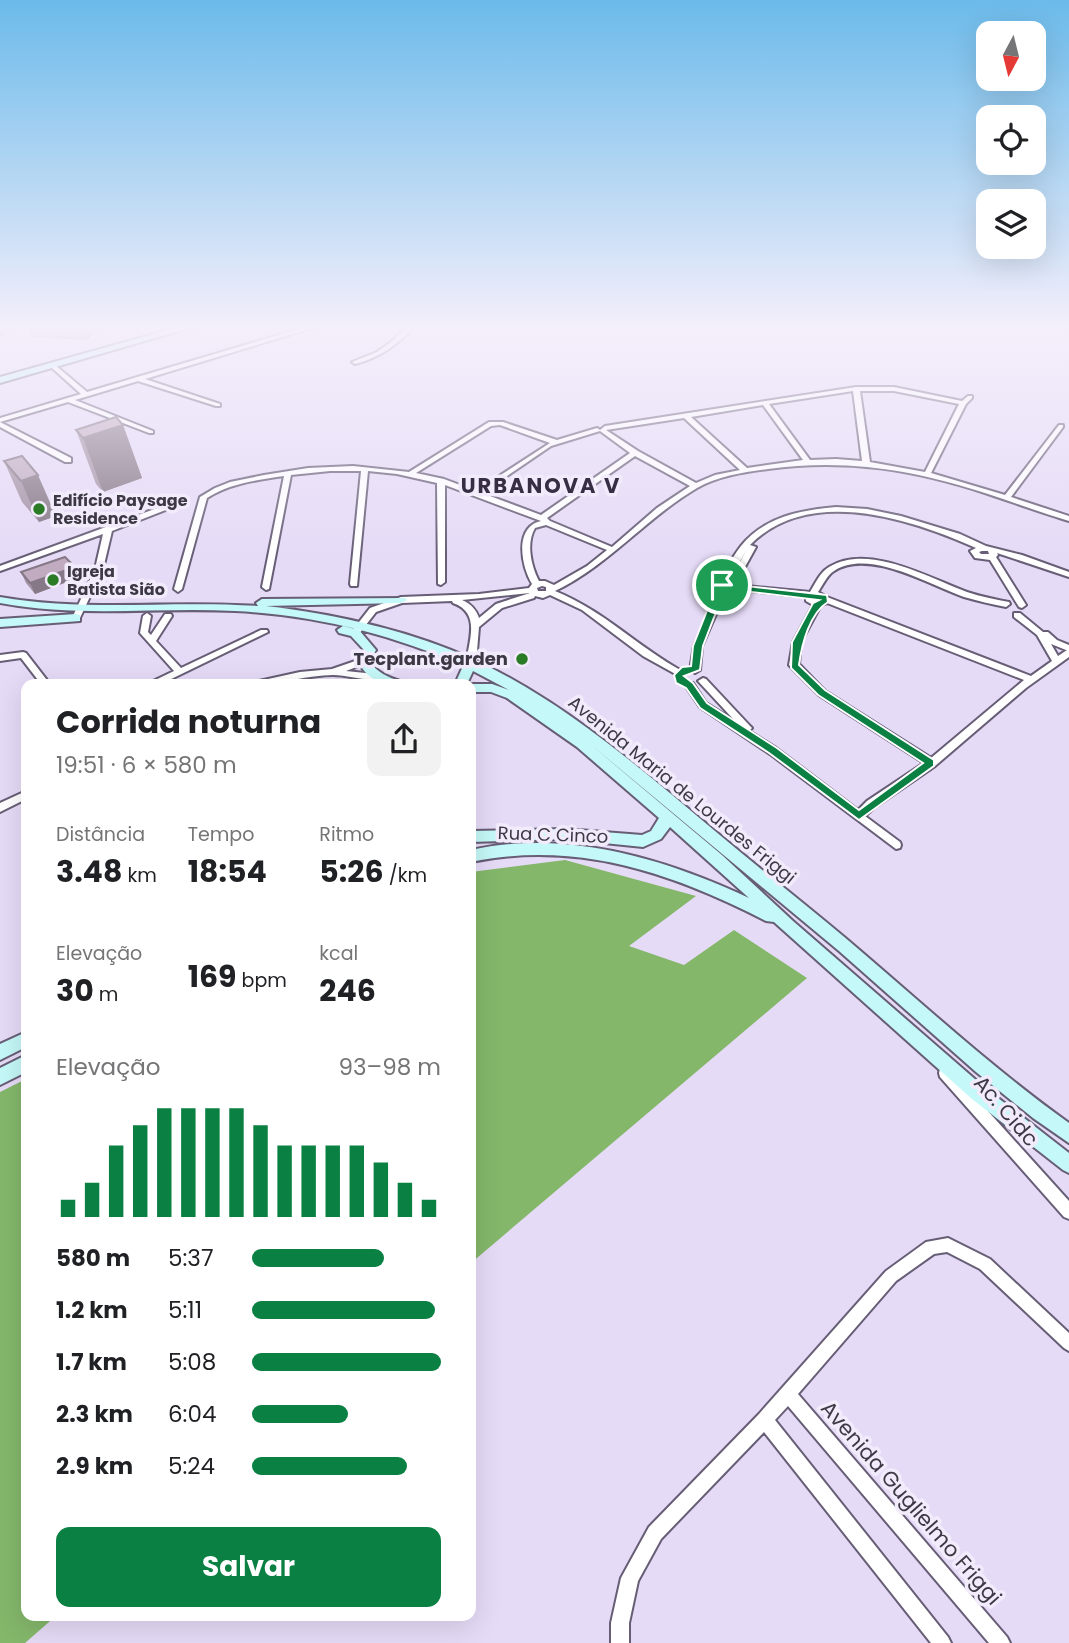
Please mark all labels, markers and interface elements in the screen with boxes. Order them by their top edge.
north arrow [976,21,1046,91]
map controls [976,21,1046,259]
button: locate [976,105,1046,175]
button: layers [976,189,1046,259]
district label: URBANOVA V [461,471,621,500]
place label: Edifício Paysage Residence [53,489,188,530]
marker: Edifício Paysage Residence [31,501,47,517]
pin [692,555,752,615]
place label: Igreja Batista Sião [67,560,165,601]
icon: arrive [703,566,741,604]
marker: Igreja Batista Sião [45,572,61,588]
place label: Tecplant.garden [354,646,508,671]
marker: Tecplant.garden [514,651,530,667]
street label: Avenida Maria de Lourdes Friggi [563,690,801,889]
text: Corrida noturna [56,699,321,744]
button: share [367,702,441,776]
text: 19:51 · 6 × 580 m [56,749,237,781]
street label: Rua C Cinco [497,820,609,849]
text: Distância [56,821,145,848]
text: Tempo [188,821,254,848]
text: Ritmo [319,821,374,848]
text: 3.48 [56,850,122,893]
text: 18:54 [188,850,267,893]
text: 5:26 [319,850,384,893]
text: km [122,862,157,889]
text: /km [384,862,427,889]
text: Elevação [56,940,142,967]
text: kcal [319,940,358,967]
text: 169 [188,955,237,998]
text: bpm [237,967,287,994]
text: 30 [56,969,94,1012]
text: 246 [319,969,376,1012]
text: m [94,981,118,1008]
text: Elevação [56,1051,160,1083]
text: 93–98 m [339,1051,441,1083]
street label: Ac. Cidc [967,1069,1045,1152]
text: 580 m [56,1242,130,1274]
text: 5:37 [168,1242,213,1274]
text: 1.2 km [56,1294,128,1326]
text: 5:11 [168,1294,202,1326]
text: 1.7 km [56,1346,127,1378]
text: 5:08 [168,1346,216,1378]
street label: Avenida Guglielmo Friggi [815,1394,1008,1611]
text: 2.3 km [56,1398,133,1430]
text: 6:04 [168,1398,216,1430]
text: 2.9 km [56,1450,133,1482]
text: 5:24 [168,1450,215,1482]
button: Salvar [56,1527,441,1607]

